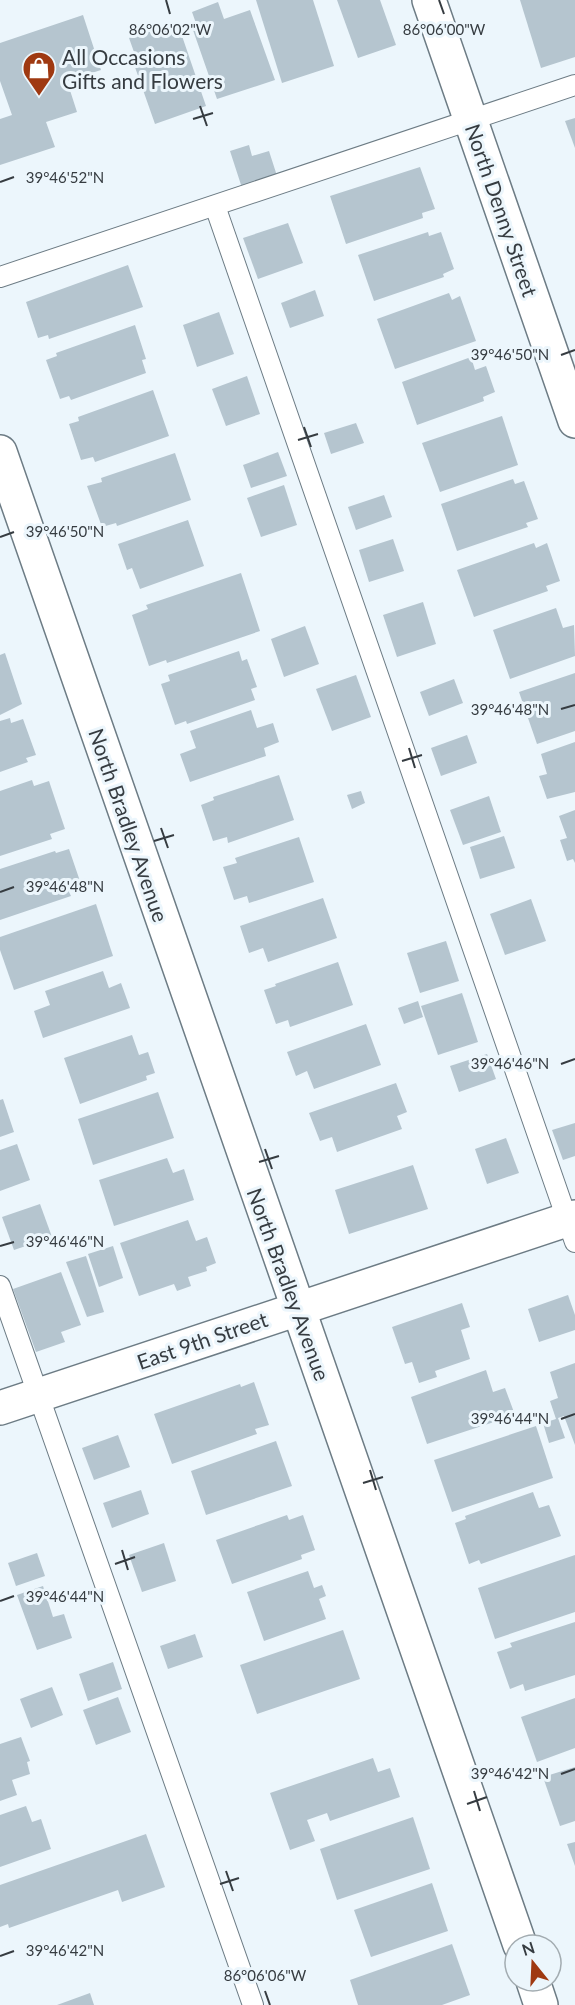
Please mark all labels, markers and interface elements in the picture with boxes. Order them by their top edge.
text: 86°06'02"W [129,20,212,38]
text: 86°06'00"W [403,20,486,38]
place label: All Occasions Gifts and Flowers [62,44,223,93]
shop icon: All Occasions Gifts and Flowers [21,50,57,97]
street label: North Denny Street [461,120,543,300]
text: 39°46'52"N [26,168,104,186]
text: 39°46'50"N [471,345,549,363]
text: 39°46'50"N [26,522,104,540]
text: 39°46'48"N [471,700,549,718]
street label: North Bradley Avenue [84,725,174,925]
text: 39°46'48"N [26,877,104,895]
text: 39°46'46"N [471,1054,549,1072]
street label: North Bradley Avenue [243,1184,335,1384]
text: 39°46'46"N [26,1232,104,1250]
street label: East 9th Street [133,1306,271,1374]
text: 39°46'44"N [471,1409,549,1427]
text: 39°46'44"N [26,1587,104,1605]
text: 39°46'42"N [471,1764,549,1782]
north arrow [503,1933,563,1993]
text: N [519,1937,537,1959]
text: 39°46'42"N [26,1941,104,1959]
text: 86°06'06"W [224,1966,307,1984]

